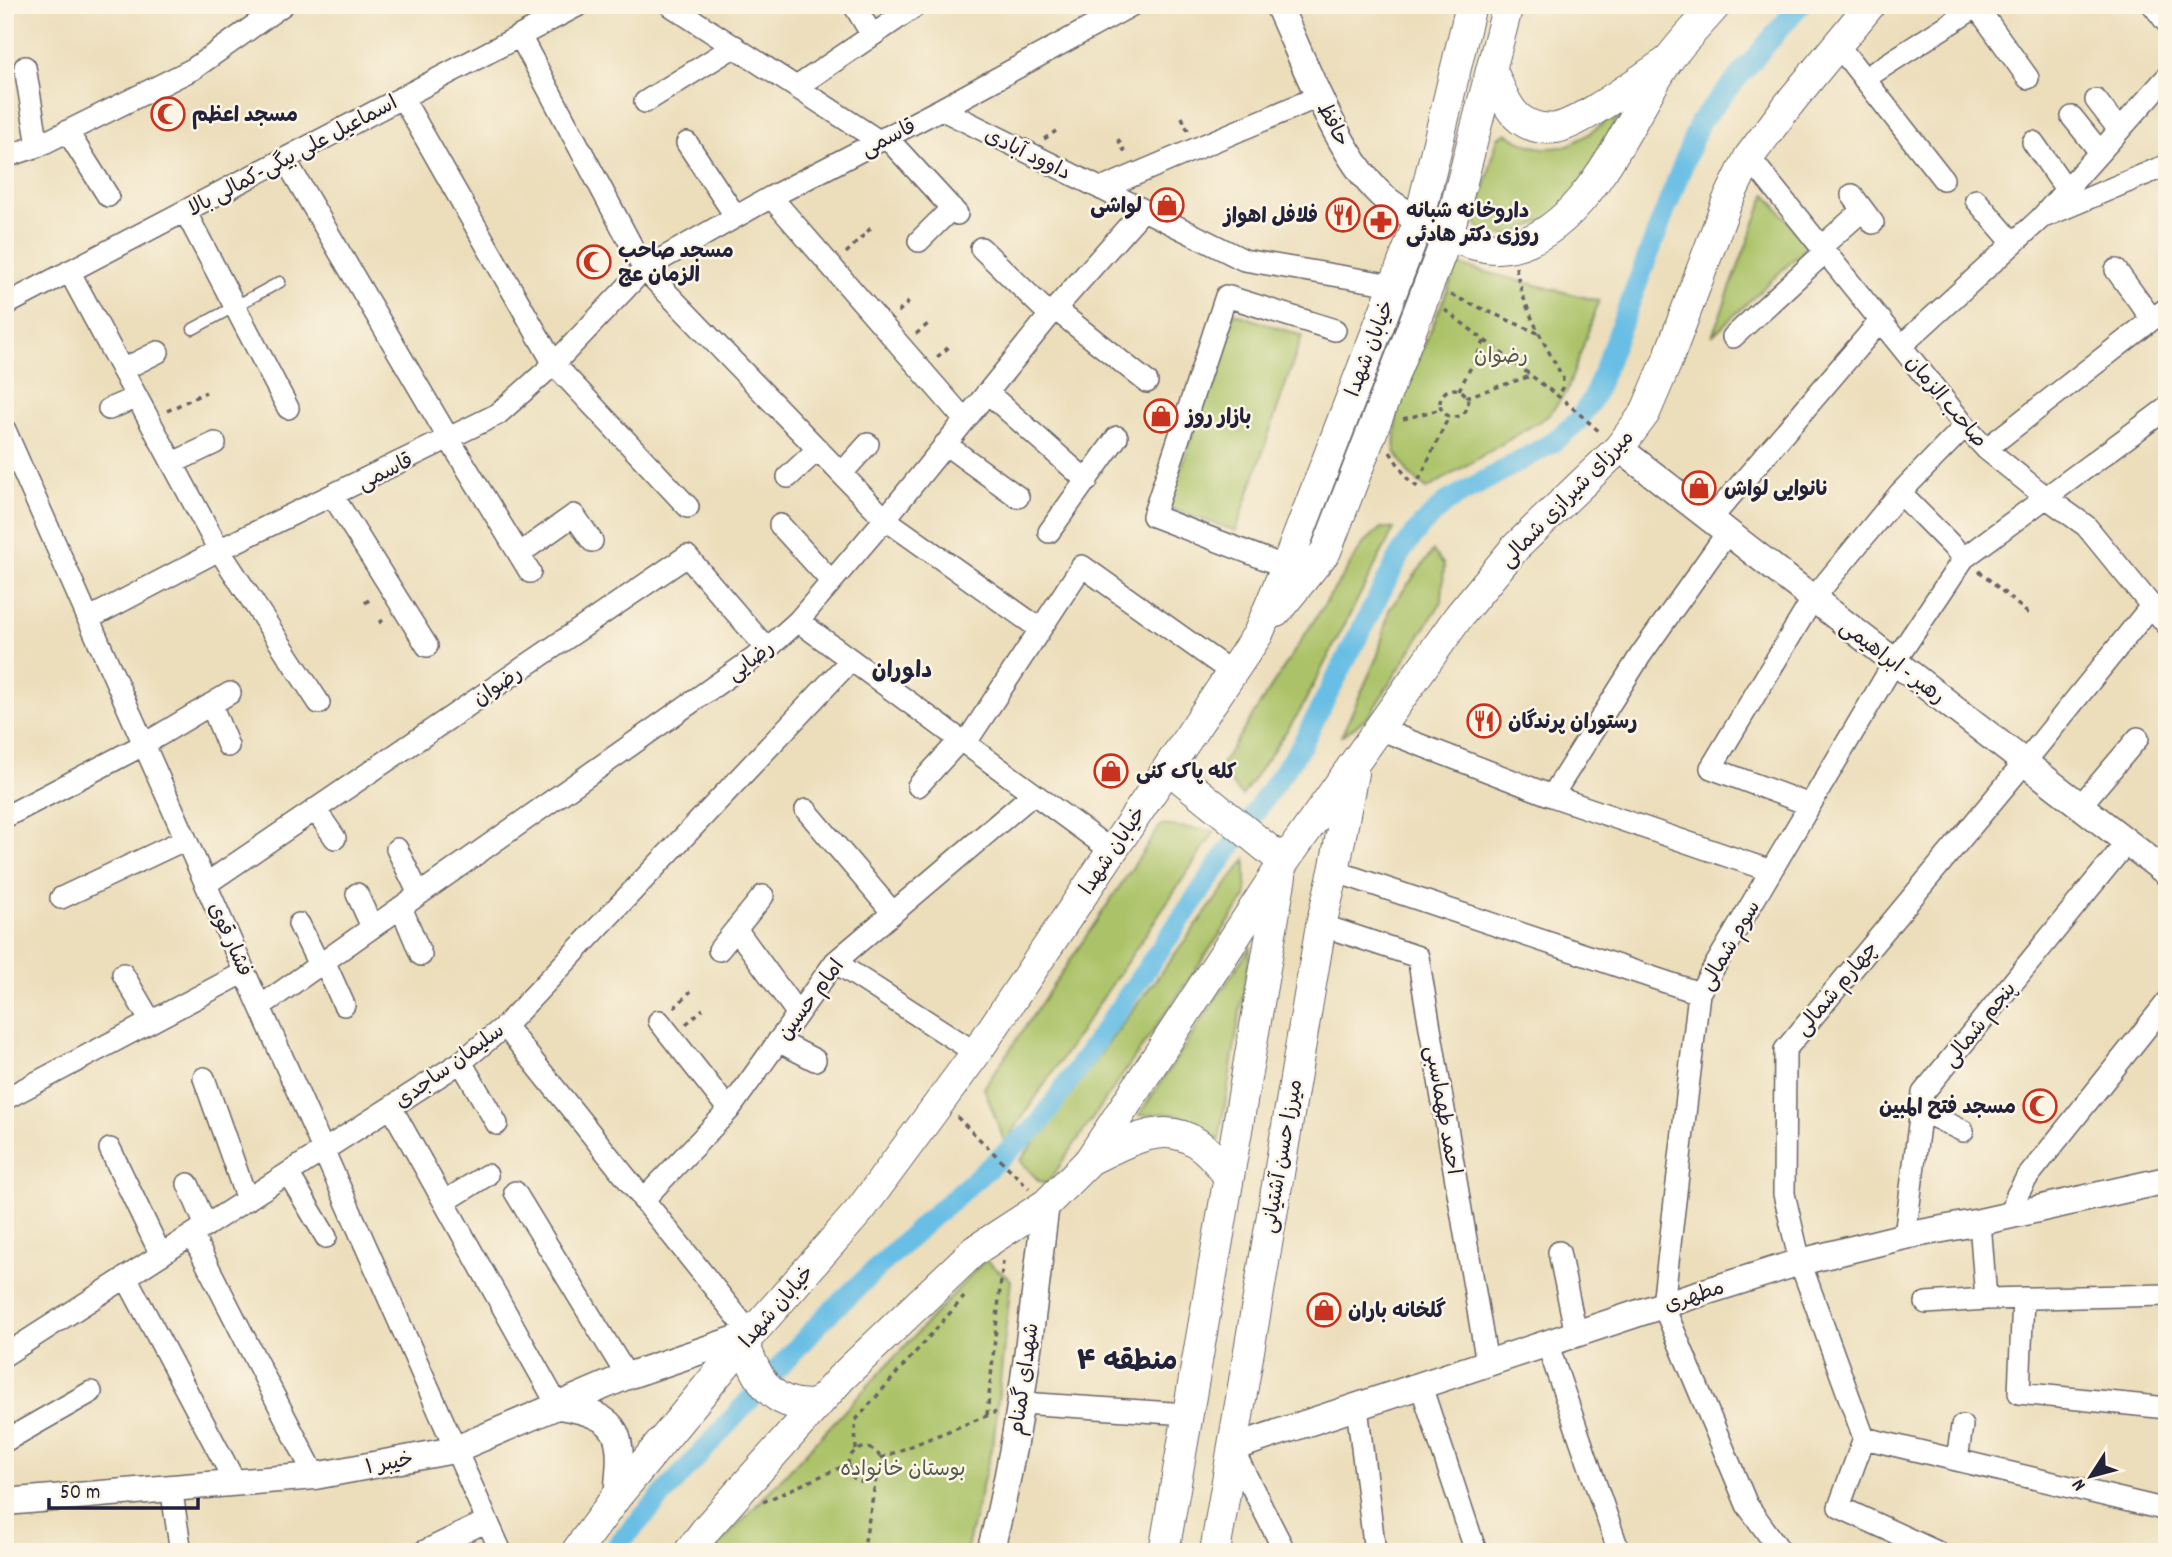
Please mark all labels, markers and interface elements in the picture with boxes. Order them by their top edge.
street label: اسماعیل علی بیگی-کمالی بالا [183,89,404,226]
mosque icon: مسجد اعظم [149,95,187,133]
street label: حافظ [1307,98,1355,153]
place label: مسجد اعظم [192,102,298,132]
street label: قاسمی [857,113,922,166]
street label: داوود آبادی [978,122,1075,190]
shop icon: لواشی [1148,186,1186,224]
place label: لواشی [1090,193,1142,223]
restaurant icon: فلافل اهواز [1324,196,1362,234]
place label: داروخانه شبانه روزی دکتر هادئی [1406,198,1539,252]
place label: فلافل اهواز [1222,203,1318,233]
pharmacy icon: داروخانه شبانه روزی دکتر هادئی [1362,203,1400,241]
place label: مسجد صاحب الزمان عج [618,238,734,292]
mosque icon: مسجد صاحب الزمان عج [575,243,613,281]
street label: خیابان شهدا [1340,297,1404,402]
park label: رضوان [1474,343,1528,373]
street label: صاحب الزمان [1897,350,1993,456]
shop icon: بازار روز [1142,397,1180,435]
place label: بازار روز [1184,404,1251,434]
street label: میرزای شیرازی شمالی [1494,424,1642,576]
street label: قاسمی [354,447,419,500]
shop icon: نانوایی لواش [1680,469,1718,507]
place label: نانوایی لواش [1724,476,1829,506]
street label: رهبر - ابراهیمی [1832,614,1950,713]
street label: رضایی [722,635,782,690]
district label: داوران [872,656,932,689]
street label: رضوان [468,660,529,715]
restaurant icon: رستوران پرندگان [1465,702,1503,740]
place label: رستوران پرندگان [1508,708,1637,739]
shop icon: کله پاک کنی [1092,752,1130,790]
place label: کله پاک کنی [1136,759,1237,789]
street label: خیابان شهدا [1074,801,1155,902]
street label: سوم شمالی [1694,896,1770,997]
street label: فشار قوی [199,898,258,982]
street label: چهارم شمالی [1790,936,1887,1044]
street label: امام حسین [772,954,853,1048]
street label: پنجم شمالی [1937,977,2025,1075]
street label: سلیمان ساجدی [390,1017,512,1118]
street label: احمد طهماسبی [1415,1044,1467,1177]
street label: میرزا حسن آشتیانی [1256,1077,1312,1236]
mosque icon: مسجد فتح المبین [2021,1087,2059,1125]
place label: مسجد فتح المبین [1879,1094,2016,1124]
street label: خیابان شهدا [734,1260,823,1356]
street label: مطهری [1661,1274,1729,1322]
shop icon: گلخانه باران [1305,1291,1343,1329]
place label: گلخانه باران [1348,1297,1447,1328]
street label: شهدای گمنام [1003,1321,1049,1438]
district label: منطقه ۴ [1076,1344,1178,1384]
north arrow [2056,1442,2126,1512]
street label: خیبر ۱ [363,1446,416,1484]
park label: بوستان خانواده [840,1456,966,1486]
scale bar [49,1466,198,1510]
text: N [2066,1472,2094,1496]
text: 50 m [60,1479,100,1509]

